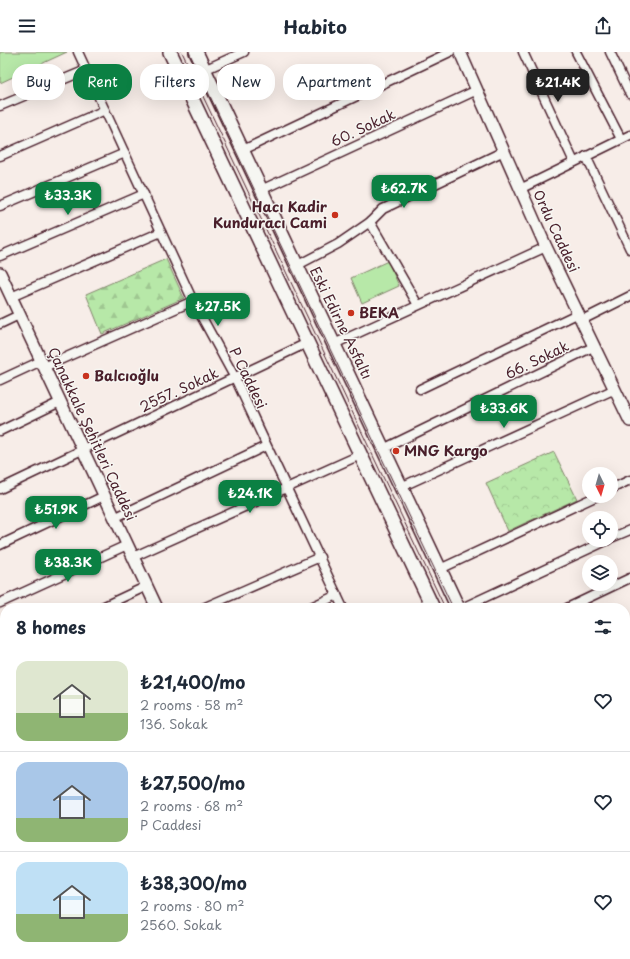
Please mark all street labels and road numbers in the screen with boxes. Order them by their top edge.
street label: 60. Sokak [327,103,399,152]
street label: Ordu Caddesi [528,186,585,276]
street label: Eski Edirne Asfaltı [305,263,378,383]
street label: 66. Sokak [502,335,572,384]
street label: P Caddesi [225,343,272,412]
street label: Çanakkale Şehitleri Caddesi [43,344,142,524]
street label: 2557. Sokak [136,362,222,417]

